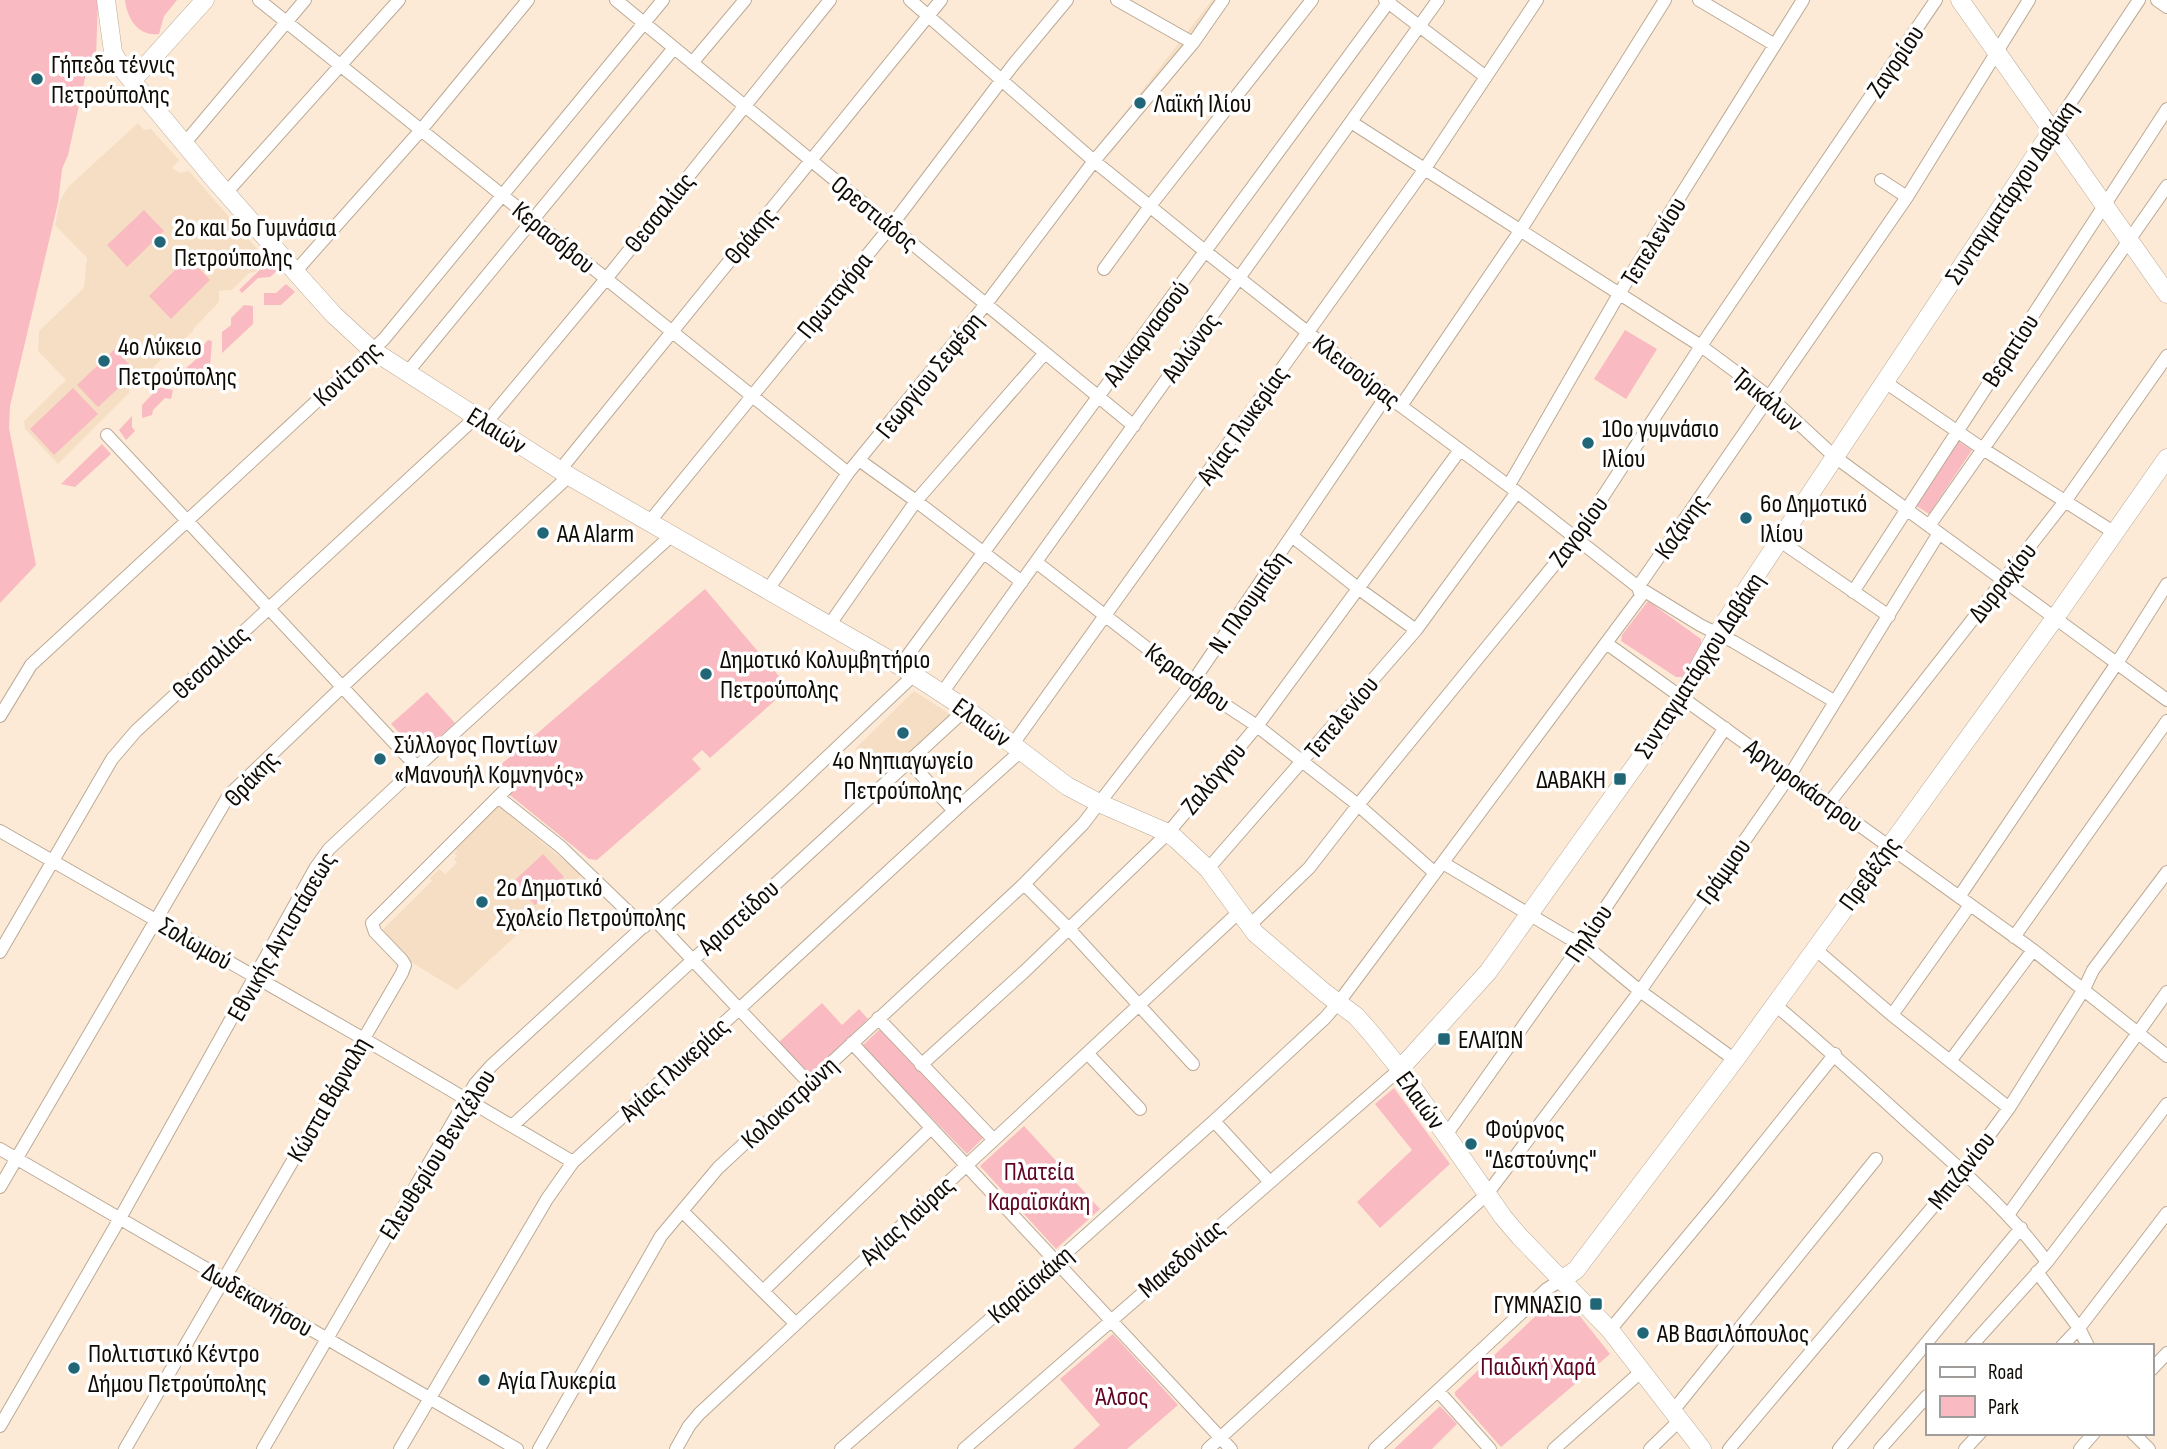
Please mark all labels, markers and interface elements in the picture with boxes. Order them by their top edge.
street label: Ζαγορίου [1861,20,1932,104]
place label: Γήπεδα τέννις Πετρούπολης [51,50,175,111]
marker: Γήπεδα τέννις Πετρούπολης [29,71,45,87]
place label: Λαϊκή Ιλίου [1153,89,1252,120]
marker: Λαϊκή Ιλίου [1132,95,1148,111]
street label: Συνταγματάρχου Δαβάκη [1939,95,2085,291]
street label: Θεσσαλίας [618,167,702,259]
street label: Ορεστιάδος [824,170,924,259]
street label: Τεπελενίου [1615,192,1694,292]
street label: Κερασόβου [505,195,601,281]
street label: Θράκης [718,201,784,271]
place label: 2ο και 5ο Γυμνάσια Πετρούπολης [174,213,336,274]
marker: 2ο και 5ο Γυμνάσια Πετρούπολης [152,234,168,250]
street label: Πρωταγόρα [791,246,879,345]
street label: Αλικαρνασσού [1097,275,1197,394]
street label: Γεωργίου Σεφέρη [870,307,990,445]
street label: Αυλώνος [1155,307,1227,390]
street label: Βερατίου [1976,308,2046,393]
street label: Κλεισούρας [1306,328,1406,416]
place label: 4ο Λύκειο Πετρούπολης [118,332,237,393]
street label: Κονίτσης [308,335,388,413]
marker: 4ο Λύκειο Πετρούπολης [96,353,112,369]
street label: Αγίας Γλυκερίας [1190,360,1296,492]
street label: Τρικάλων [1725,362,1809,439]
street label: Ελαιών [461,401,532,461]
place label: 10ο γυμνάσιο Ιλίου [1602,414,1719,475]
marker: 10ο γυμνάσιο Ιλίου [1580,435,1596,451]
street label: Κοζάνης [1649,488,1716,566]
place label: 6ο Δημοτικό Ιλίου [1760,489,1867,550]
street label: Ζαγορίου [1543,490,1615,574]
marker: 6ο Δημοτικό Ιλίου [1738,510,1754,526]
place label: AA Alarm [556,519,634,550]
marker: AA Alarm [535,525,551,541]
street label: Δυρραχίου [1963,537,2044,629]
street label: N. Πλουμπίδη [1203,546,1296,660]
street label: Συνταγματάρχου Δαβάκη [1629,567,1772,765]
street label: Θεσσαλίας [166,620,256,707]
street label: Κερασόβου [1139,637,1236,719]
place label: Δημοτικό Κολυμβητήριο Πετρούπολης [720,645,930,706]
marker: Δημοτικό Κολυμβητήριο Πετρούπολης [698,666,714,682]
street label: Τεπελενίου [1299,670,1386,766]
street label: Ελαιών [946,692,1016,755]
marker: 4ο Νηπιαγωγείο Πετρούπολης [895,725,911,741]
place label: Σύλλογος Ποντίων «Μανουήλ Κομνηνός» [394,730,584,791]
street label: Αργυροκάστρου [1737,732,1869,840]
street label: Ζαλόγγου [1175,737,1253,821]
street label: Θράκης [218,744,286,814]
place label: 4ο Νηπιαγωγείο Πετρούπολης [833,746,973,807]
marker: Σύλλογος Ποντίων «Μανουήλ Κομνηνός» [372,751,388,767]
place label: ΔΑΒΑΚΗ [1536,765,1606,796]
marker: ΔΑΒΑΚΗ [1612,771,1628,787]
street label: Πρεβέζης [1833,831,1908,917]
street label: Γράμμου [1690,833,1758,911]
street label: Εθνικής Αντιστάσεως [221,847,343,1027]
place label: 2ο Δημοτικό Σχολείο Πετρούπολης [496,873,686,934]
street label: Αριστείδου [692,874,786,963]
marker: 2ο Δημοτικό Σχολείο Πετρούπολης [474,894,490,910]
street label: Πηλίου [1559,899,1620,969]
street label: Σολωμού [153,911,237,978]
street label: Αγίας Γλυκερίας [613,1012,736,1129]
place label: ΕΛΑΙΏΝ [1458,1025,1523,1056]
marker: ΕΛΑΙΏΝ [1436,1031,1452,1047]
street label: Κώστα Βάρναλη [281,1032,377,1168]
street label: Κολοκοτρώνη [735,1051,845,1156]
street label: Ελευθερίου Βενιζέλου [374,1064,503,1246]
street label: Ελαιών [1388,1066,1451,1136]
place label: Φούρνος "Δεστούνης" [1485,1115,1597,1176]
street label: Μπιζανίου [1922,1126,2002,1216]
marker: Φούρνος "Δεστούνης" [1463,1136,1479,1152]
park label: Πλατεία Καραϊσκάκη [988,1157,1090,1218]
street label: Αγίας Λαύρας [854,1170,961,1273]
street label: Μακεδονίας [1133,1213,1231,1305]
street label: Καραϊσκάκη [982,1240,1080,1331]
street label: Δωδεκανήσου [196,1256,318,1344]
place label: ΓΥΜΝΑΣΙΟ [1494,1290,1582,1321]
marker: ΓΥΜΝΑΣΙΟ [1588,1296,1604,1312]
place label: ΑΒ Βασιλόπουλος [1656,1319,1809,1350]
marker: ΑΒ Βασιλόπουλος [1635,1325,1651,1341]
place label: Πολιτιστικό Κέντρο Δήμου Πετρούπολης [88,1339,267,1400]
legend [1926,1344,2153,1435]
park label: Παιδική Χαρά [1480,1352,1596,1383]
marker: Πολιτιστικό Κέντρο Δήμου Πετρούπολης [66,1360,82,1376]
text: Road [1988,1360,2023,1385]
place label: Αγία Γλυκερία [497,1366,616,1397]
marker: Αγία Γλυκερία [476,1372,492,1388]
park label: Άλσος [1095,1382,1149,1413]
text: Park [1988,1395,2019,1420]

